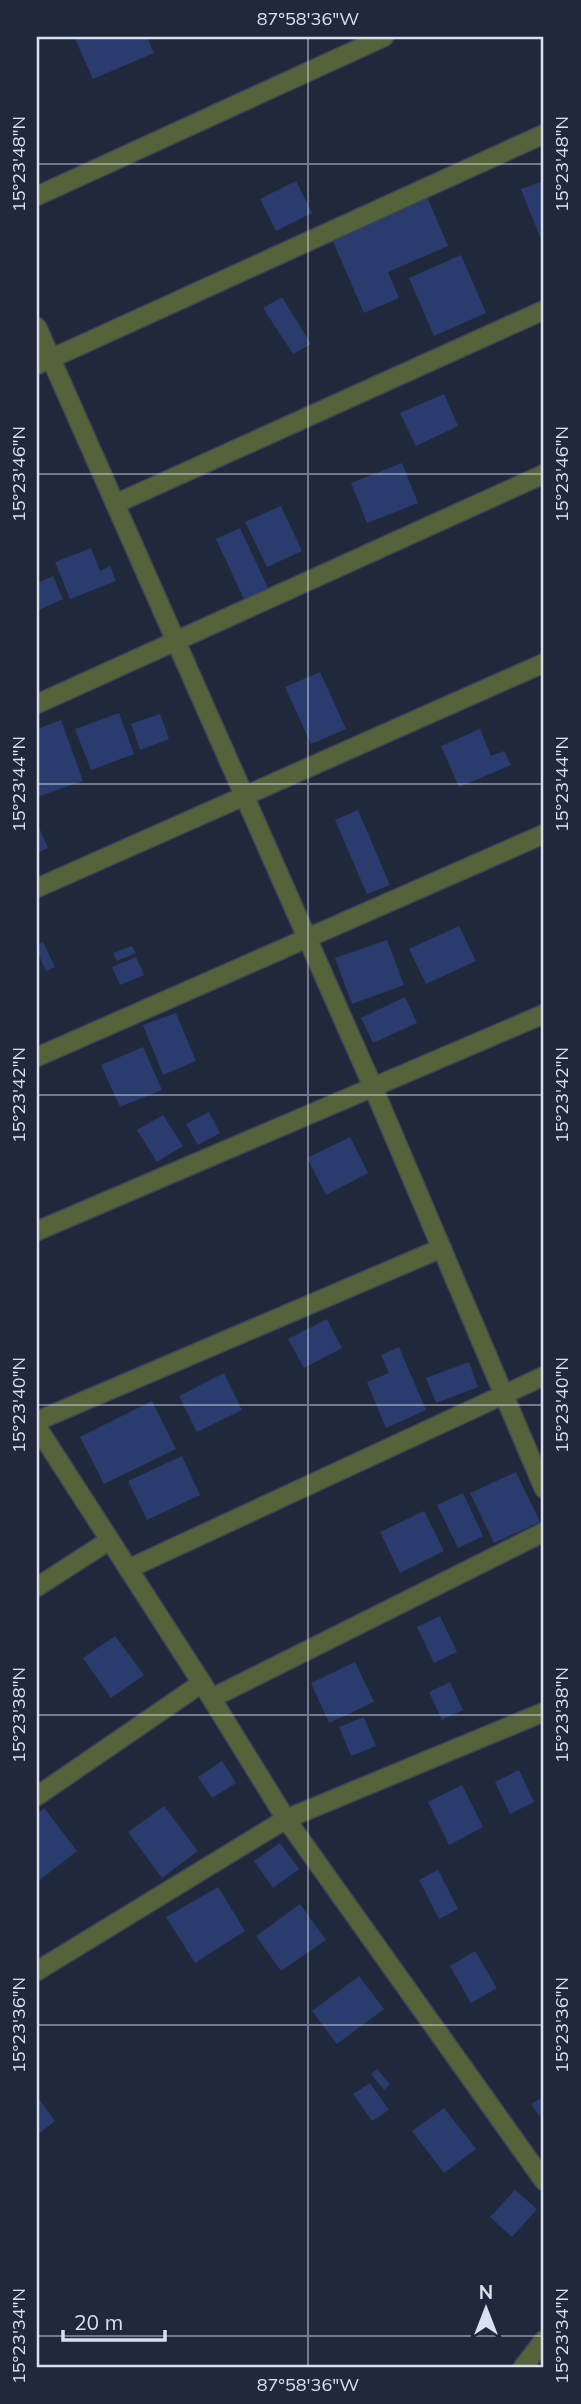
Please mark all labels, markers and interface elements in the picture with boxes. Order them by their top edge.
text: 87°58'36"W [257,7,359,30]
text: 15°23'48"N [7,116,30,212]
text: 15°23'48"N [550,116,573,212]
text: 15°23'46"N [7,426,30,522]
text: 15°23'46"N [550,426,573,522]
text: 15°23'44"N [7,736,30,832]
text: 15°23'44"N [550,736,573,832]
text: 15°23'42"N [7,1047,30,1143]
text: 15°23'42"N [550,1047,573,1143]
text: 15°23'40"N [7,1357,30,1453]
text: 15°23'40"N [550,1357,573,1453]
text: 15°23'38"N [7,1667,30,1763]
text: 15°23'38"N [550,1667,573,1763]
text: 15°23'36"N [7,1977,30,2073]
text: 15°23'36"N [550,1977,573,2073]
north arrow [452,2274,522,2344]
text: N [479,2280,493,2304]
text: 15°23'34"N [7,2288,30,2384]
text: 15°23'34"N [550,2288,573,2384]
scale bar [63,2299,164,2343]
text: 20 m [74,2309,123,2335]
text: 87°58'36"W [257,2373,359,2396]

